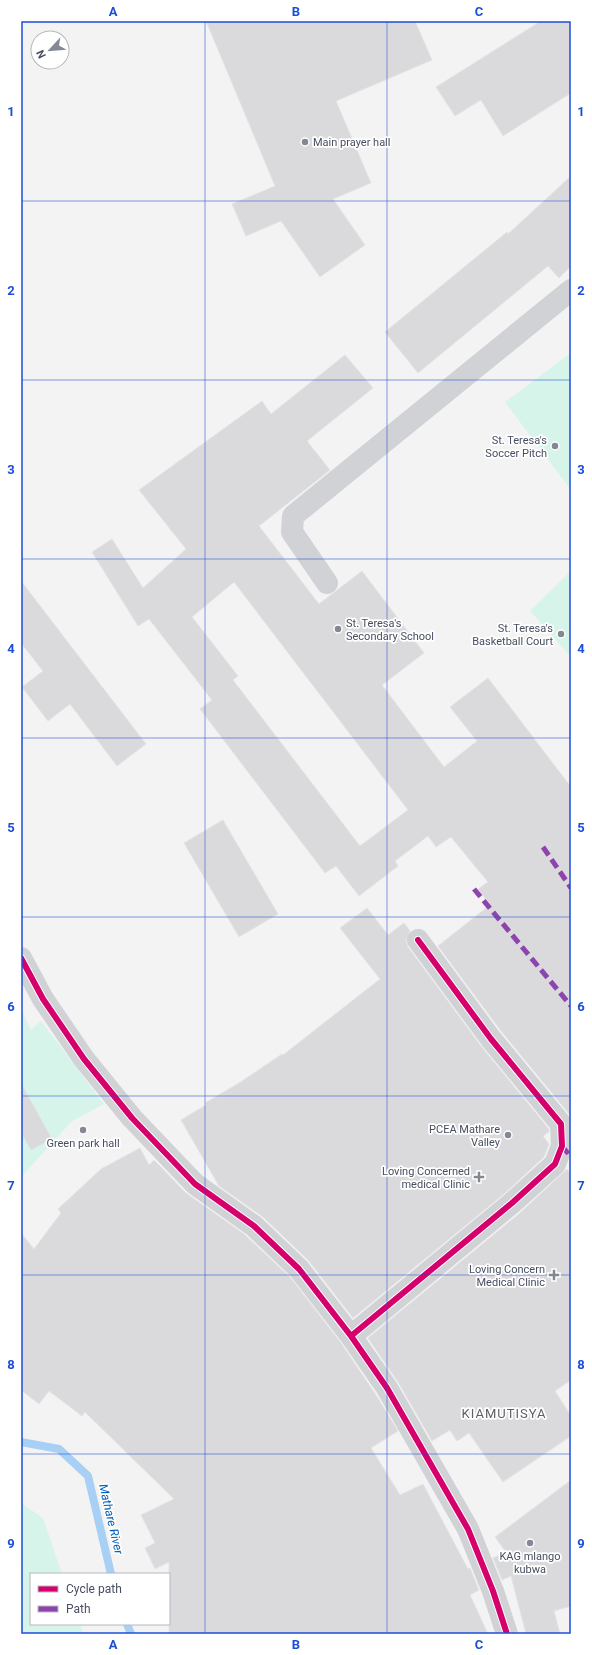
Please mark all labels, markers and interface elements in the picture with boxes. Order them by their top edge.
text: A [109,4,118,19]
text: B [292,4,300,19]
text: C [475,4,484,19]
north arrow [30,30,70,70]
text: N [34,48,49,61]
text: 1 [7,104,15,119]
text: 1 [577,104,585,119]
place label: Main prayer hall [313,136,390,149]
marker: Main prayer hall [300,137,310,147]
text: 2 [7,283,15,298]
text: 2 [577,283,585,298]
place label: St. Teresa's Soccer Pitch [485,434,547,460]
marker: St. Teresa's Soccer Pitch [550,441,560,451]
text: 3 [7,462,15,477]
text: 3 [577,462,585,477]
place label: St. Teresa's Secondary School [346,617,434,643]
place label: St. Teresa's Basketball Court [472,622,553,648]
marker: St. Teresa's Secondary School [333,624,343,634]
marker: St. Teresa's Basketball Court [556,629,566,639]
text: 4 [7,641,15,656]
text: 4 [577,641,585,656]
text: 5 [7,820,15,835]
text: 5 [577,820,585,835]
text: 6 [7,999,15,1014]
text: 6 [577,999,585,1014]
place label: PCEA Mathare Valley [429,1123,501,1149]
marker: Green park hall [78,1125,88,1135]
marker: PCEA Mathare Valley [503,1130,513,1140]
place label: Green park hall [46,1137,120,1150]
place label: Loving Concerned medical Clinic [382,1165,470,1191]
marker: Loving Concerned medical Clinic [473,1171,485,1183]
text: 7 [7,1178,15,1193]
text: 7 [577,1178,585,1193]
place label: Loving Concern Medical Clinic [469,1263,545,1289]
marker: Loving Concern Medical Clinic [548,1269,560,1281]
text: 8 [7,1357,15,1372]
text: 8 [577,1357,585,1372]
district label: KIAMUTISYA [462,1406,546,1421]
water label: Mathare River [96,1483,126,1557]
text: 9 [7,1536,15,1551]
text: 9 [577,1536,585,1551]
marker: KAG mlango kubwa [525,1538,535,1548]
place label: KAG mlango kubwa [499,1550,561,1576]
legend [30,1573,170,1625]
text: Cycle path [66,1582,122,1596]
text: Path [66,1602,91,1616]
text: A [109,1637,118,1652]
text: B [292,1637,300,1652]
text: C [475,1637,484,1652]

